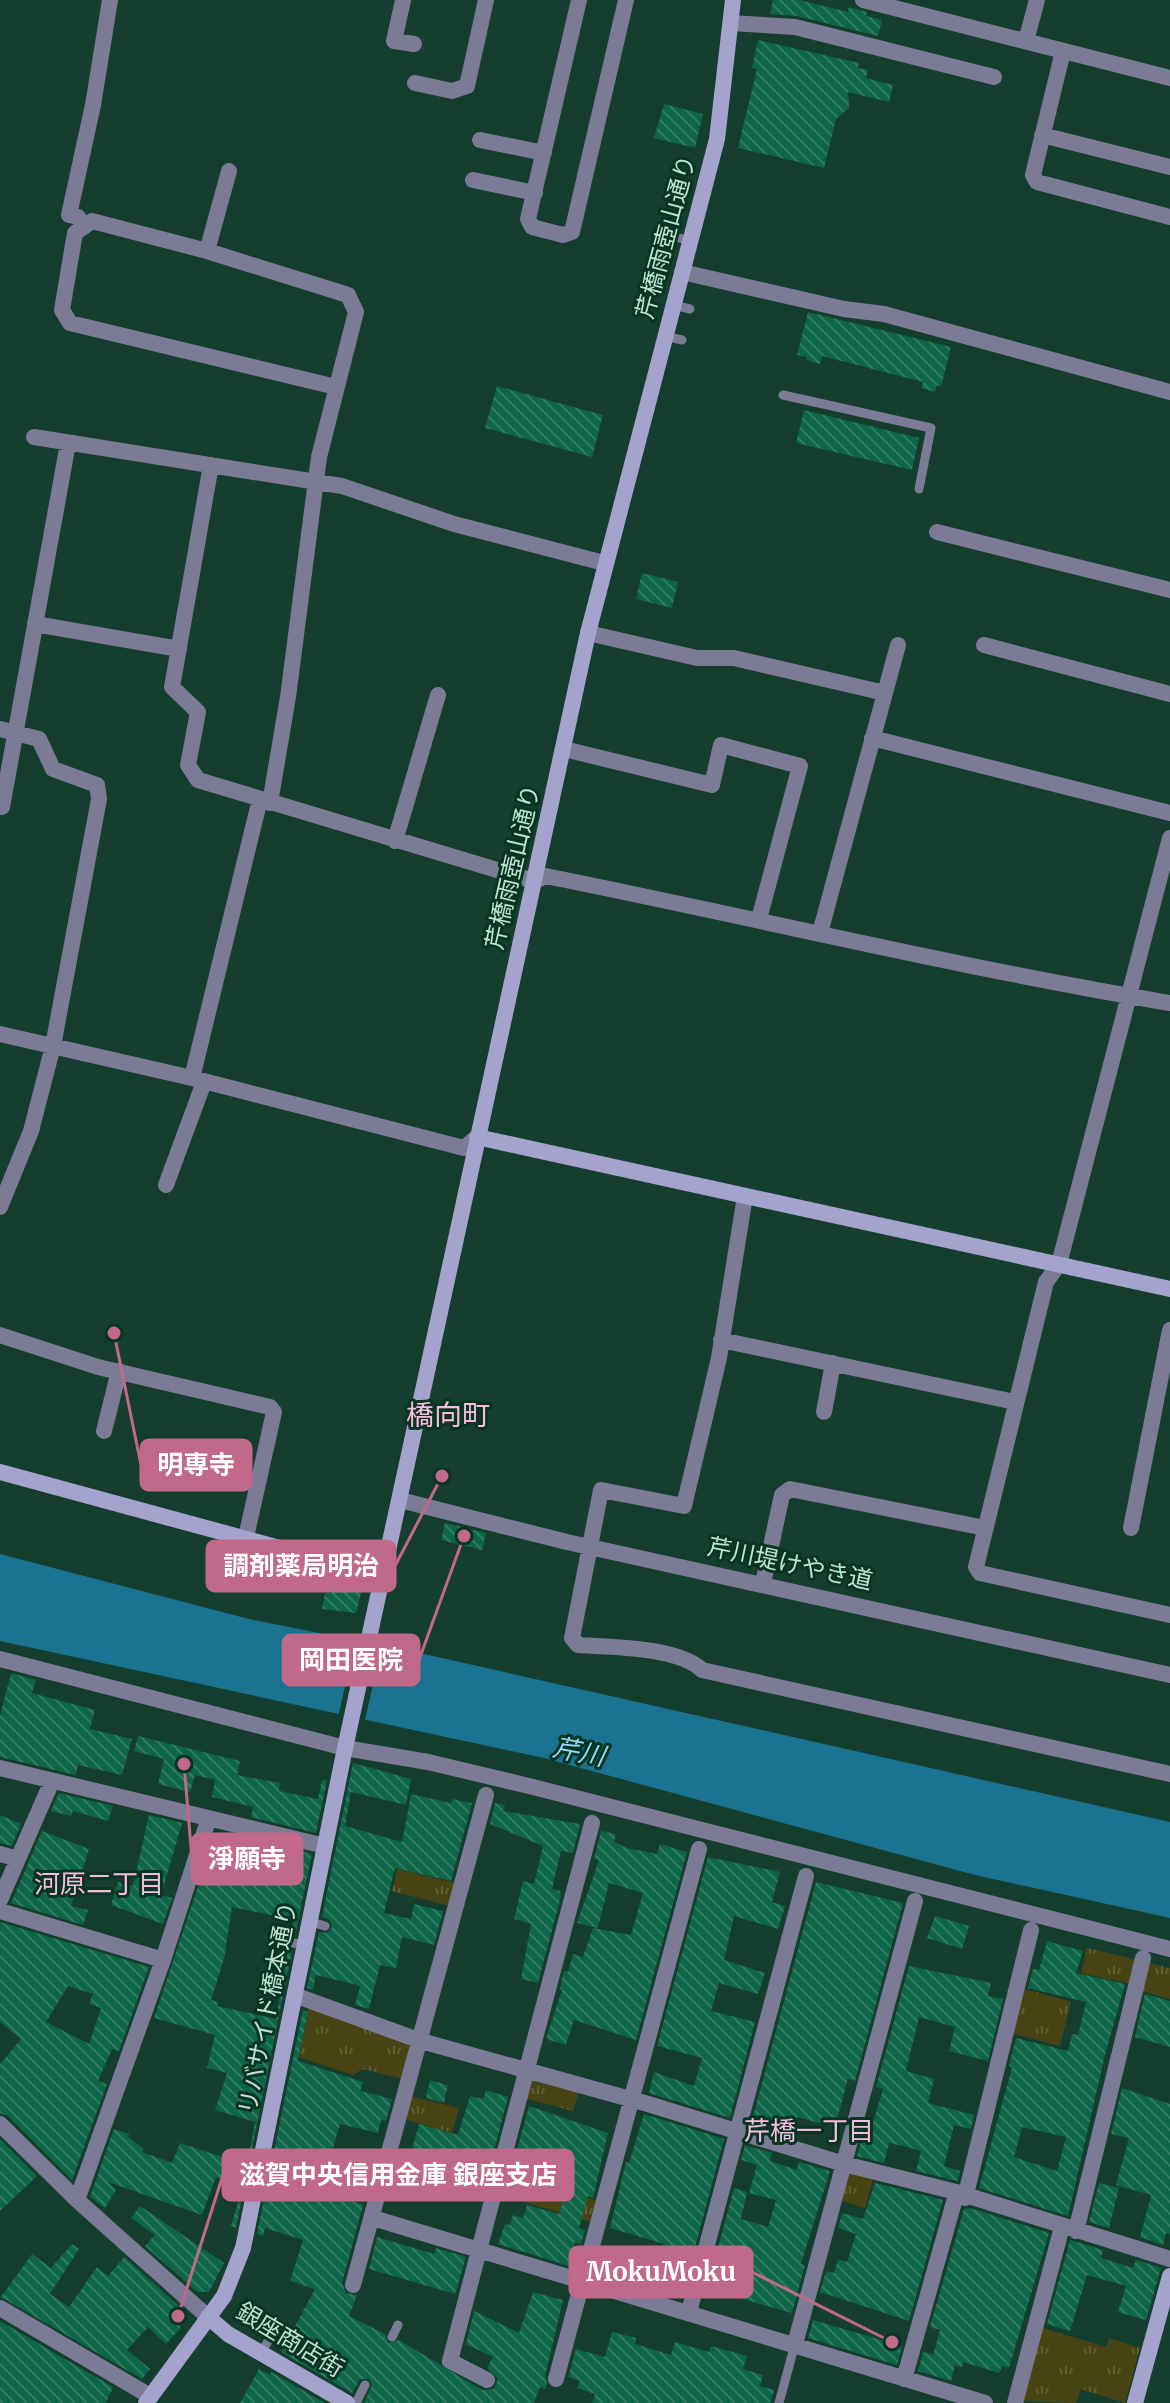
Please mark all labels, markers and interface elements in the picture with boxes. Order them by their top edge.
street label: 芹橋雨壺山通り [629,152,702,322]
street label: 芹橋雨壺山通り [479,782,547,952]
district label: 橋向町 [406,1397,490,1433]
callout: 明専寺 [141,1440,251,1490]
text: 明専寺 [157,1448,235,1481]
street label: 芹川堤けやき道 [705,1531,875,1596]
callout: 調剤薬局明治 [207,1541,395,1591]
text: 調剤薬局明治 [223,1549,379,1582]
callout: 岡田医院 [283,1635,419,1685]
text: 岡田医院 [299,1643,403,1676]
water label: 芹川 [550,1730,611,1773]
callout: 淨願寺 [192,1834,302,1884]
text: 淨願寺 [208,1842,286,1875]
district label: 河原二丁目 [34,1867,164,1900]
street label: リバサイド橋本通り [232,1899,303,2117]
district label: 芹橋一丁目 [744,2114,874,2147]
callout: 滋賀中央信用金庫 銀座支店 [223,2150,573,2200]
text: 滋賀中央信用金庫 銀座支店 [239,2158,557,2191]
callout: MokuMoku [570,2247,752,2297]
text: MokuMoku [586,2255,736,2288]
street label: 銀座商店街 [231,2295,350,2384]

